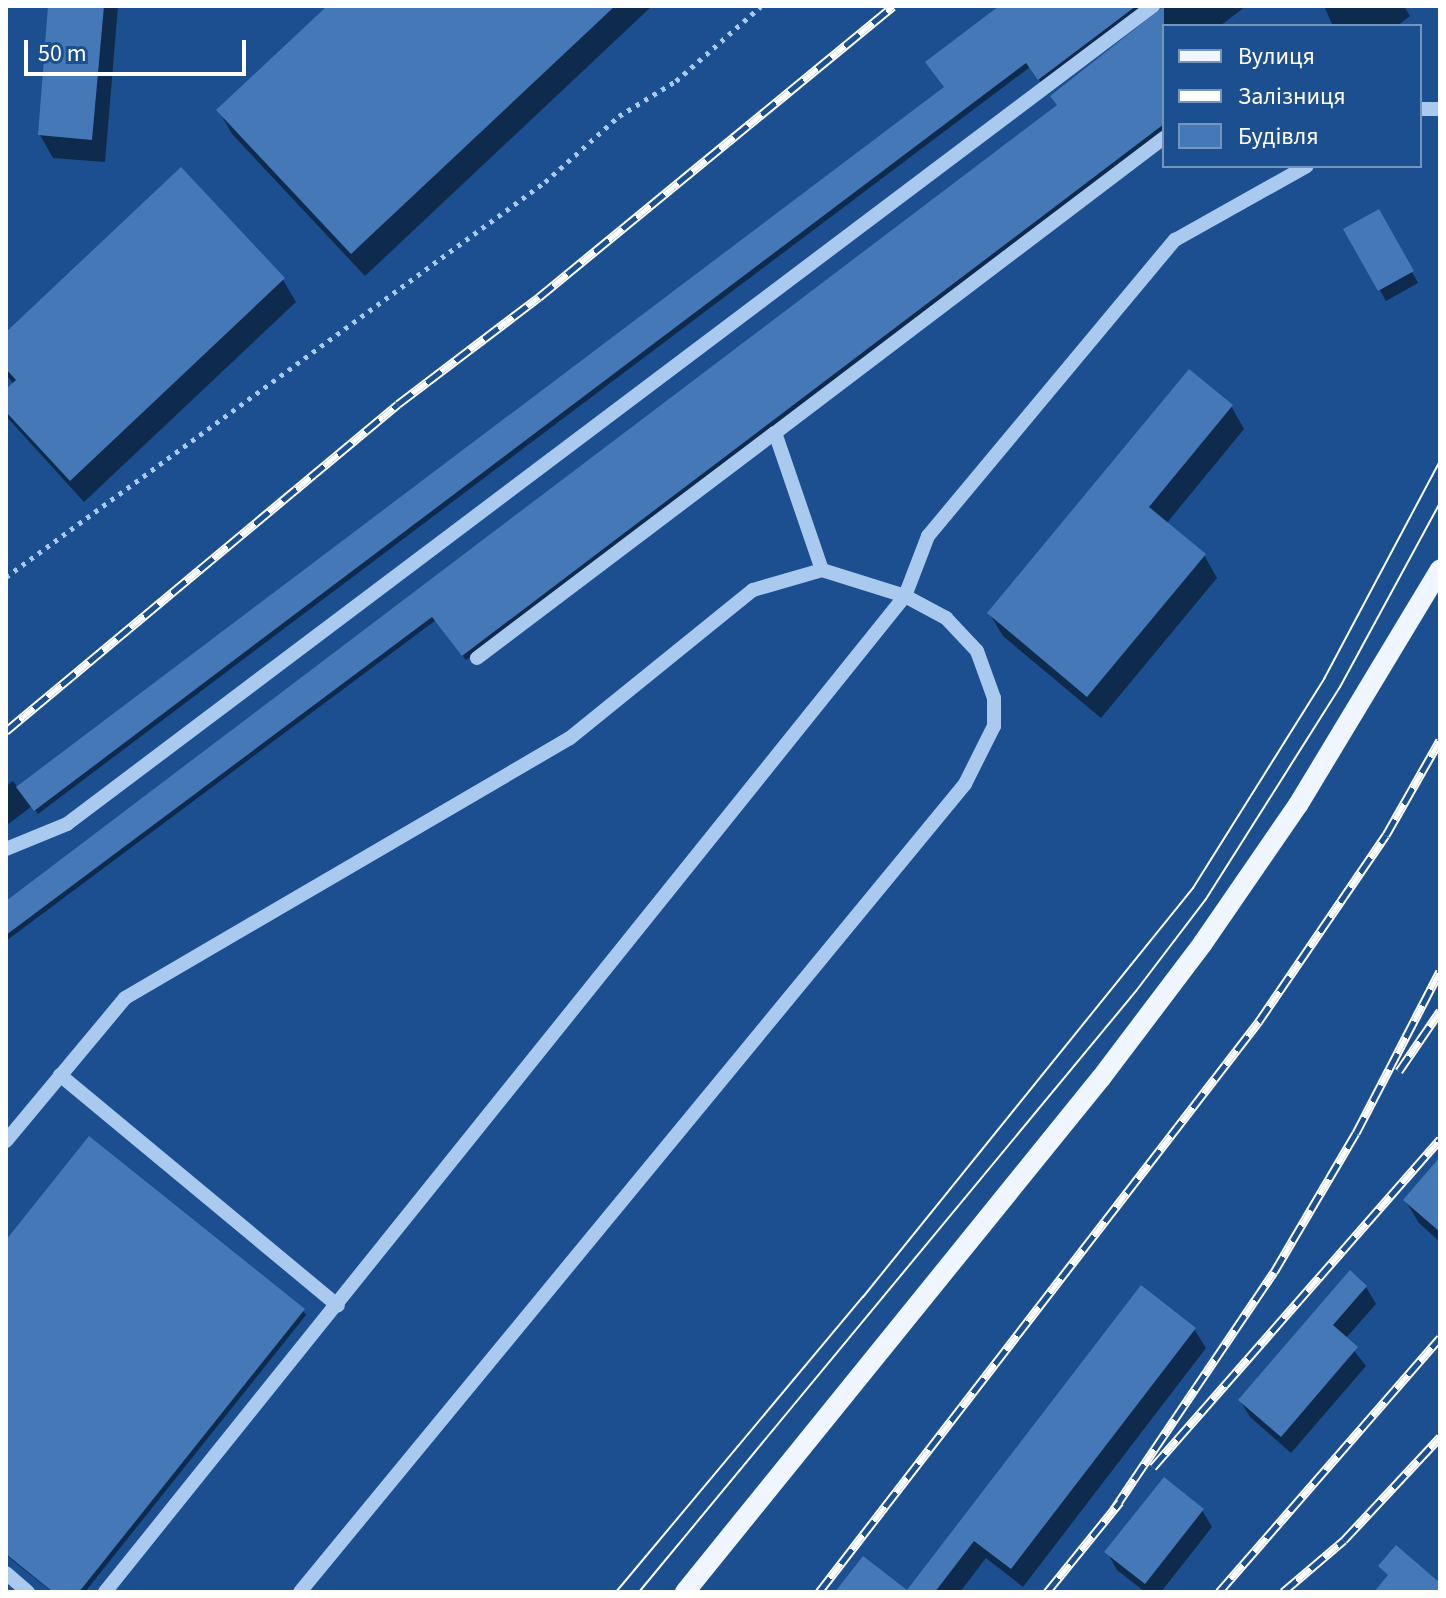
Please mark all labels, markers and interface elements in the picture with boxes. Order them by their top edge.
scale bar [28,24,250,74]
legend [1162,24,1422,168]
text: 50 m [38,36,87,71]
text: Вулиця [1238,39,1315,74]
text: Залізниця [1238,79,1346,114]
text: Будівля [1238,119,1319,154]

